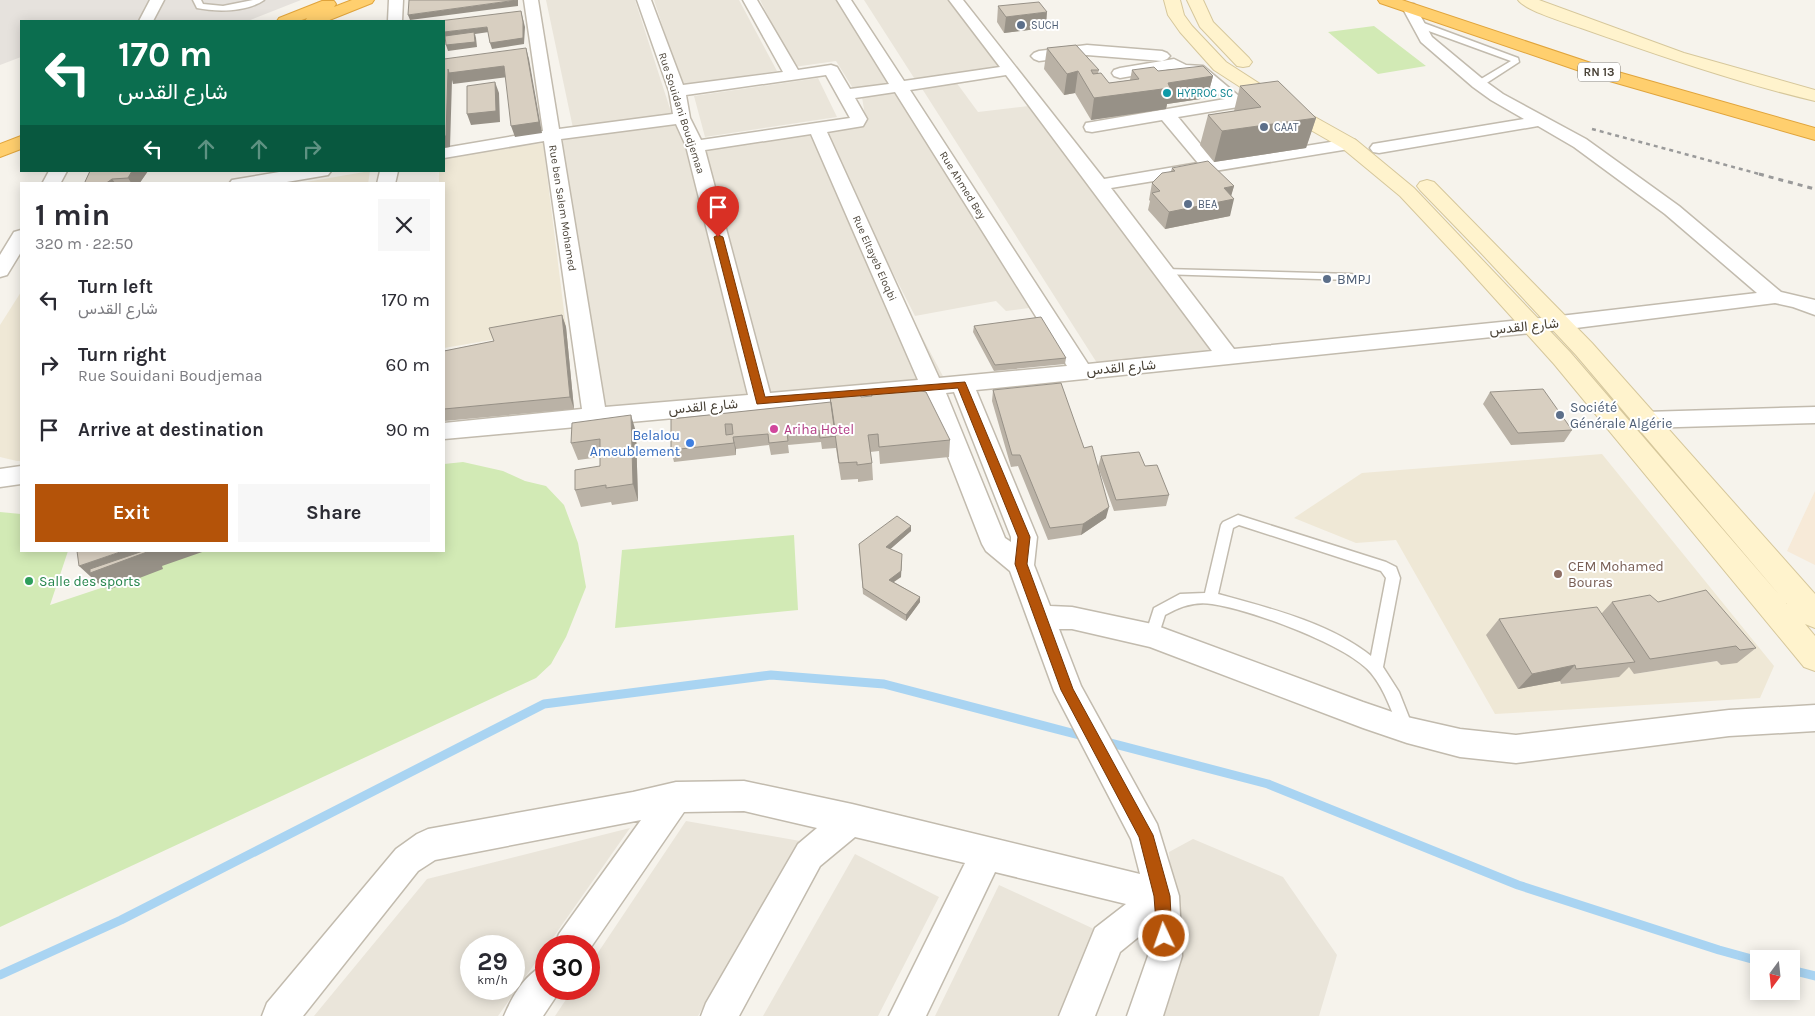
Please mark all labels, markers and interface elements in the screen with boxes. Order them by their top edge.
marker: SUCH [1015,19,1027,31]
place label: SUCH [1031,19,1059,32]
text: 170 m [118,34,212,75]
icon: left [35,40,100,105]
street label: Rue Souidani Boudjemaa [656,51,707,176]
road number: RN 13 [1578,62,1620,82]
text: شارع القدس [118,79,228,105]
marker: HYPROC SC [1161,87,1173,99]
place label: HYPROC SC [1177,87,1233,100]
marker: CAAT [1258,121,1270,133]
place label: CAAT [1274,121,1299,134]
icon: left [139,135,167,163]
icon: ahead [192,135,220,163]
icon: ahead [245,135,273,163]
icon: right [298,135,326,163]
street label: Rue ben Salem Mohamed [546,144,579,272]
street label: Rue Ahmed Bey [937,149,989,221]
pin [697,186,739,237]
icon: arrive [704,193,732,221]
text: 1 min [35,197,110,233]
marker: BEA [1182,198,1194,210]
place label: BEA [1198,198,1218,211]
button: close [378,199,430,251]
street label: Rue Eltayeb Eloqbi [850,213,899,303]
text: 320 m · 22:50 [35,234,133,253]
place label: BMPJ [1337,271,1371,288]
marker: BMPJ [1321,273,1333,285]
text: Turn left [78,276,153,298]
icon: left [35,286,63,314]
text: 170 m [381,289,430,311]
text: شارع القدس [78,299,158,318]
street label: شارع القدس [1488,314,1560,341]
text: Turn right [78,344,167,366]
icon: right [35,351,63,379]
text: 60 m [386,354,430,376]
street label: شارع القدس [1086,356,1157,381]
text: Rue Souidani Boudjemaa [78,366,263,385]
street label: شارع القدس [668,395,739,420]
place label: Société Générale Algérie [1570,399,1673,432]
marker: Société Générale Algérie [1554,409,1566,421]
icon: arrive [35,416,63,444]
text: Arrive at destination [78,419,264,441]
text: 90 m [385,419,430,441]
place label: Ariha Hotel [784,421,854,438]
marker: Ariha Hotel [768,423,780,435]
place label: Belalou Ameublement [590,427,680,460]
marker: Belalou Ameublement [684,437,696,449]
button: Exit [35,484,228,542]
button: Share [238,484,430,542]
place label: CEM Mohamed Bouras [1568,558,1664,591]
marker: CEM Mohamed Bouras [1552,568,1564,580]
place label: Salle des sports [39,573,141,590]
marker: Salle des sports [23,575,35,587]
position arrow [1137,909,1189,961]
speed limit sign: 30 [535,935,600,1000]
text: 29 [477,947,508,976]
north arrow [1750,950,1800,1000]
map controls [1750,950,1800,1000]
text: km/h [477,973,508,987]

